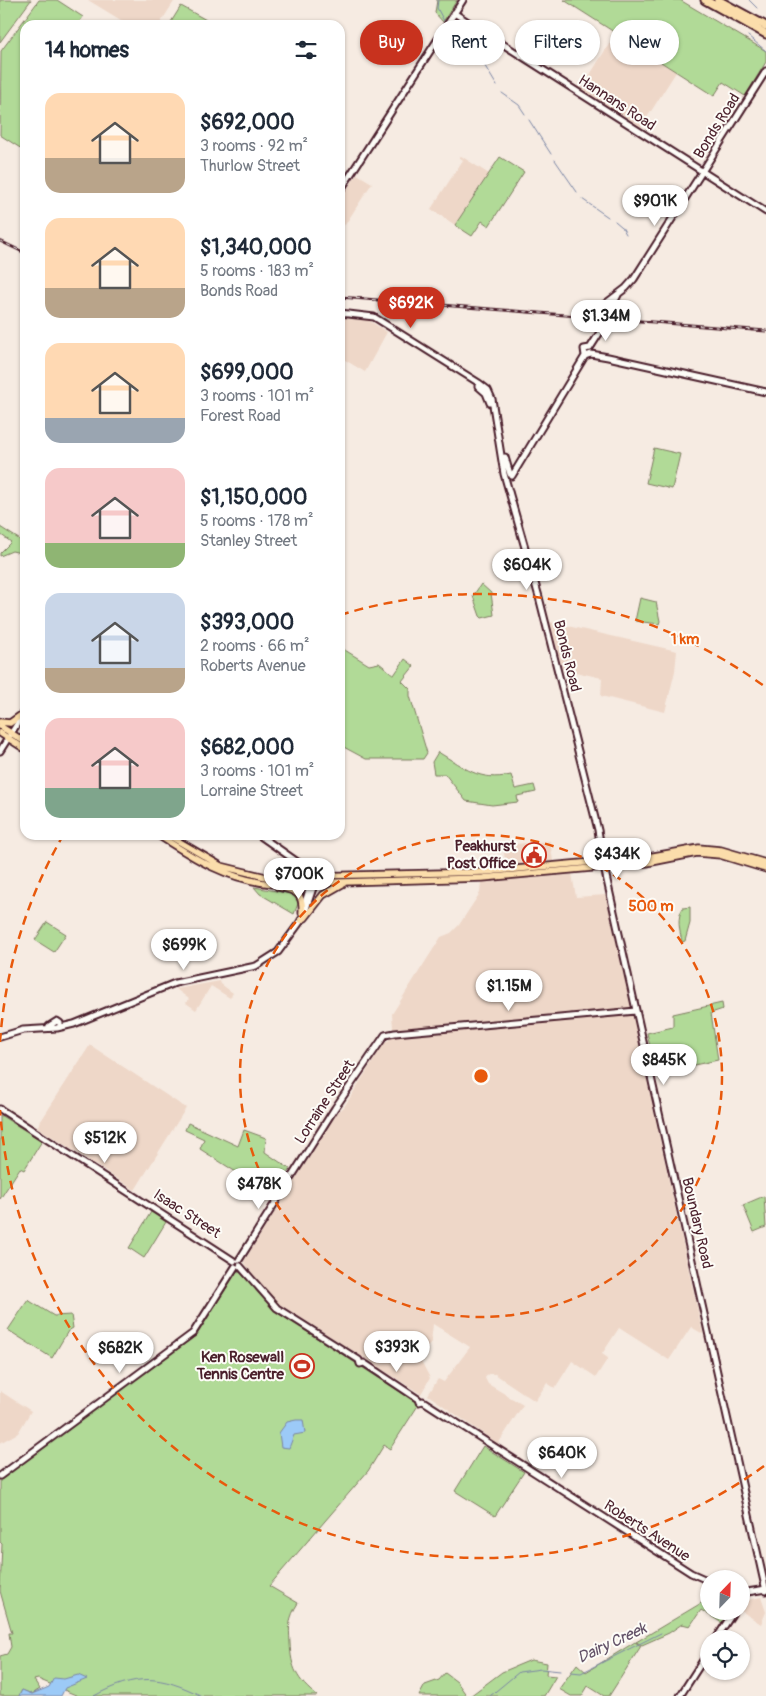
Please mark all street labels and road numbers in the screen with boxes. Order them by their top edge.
street label: Hannans Road [575,71,659,135]
street label: Bonds Road [690,90,744,162]
street label: Bonds Road [549,618,585,694]
street label: Lorraine Street [291,1056,360,1148]
street label: Boundary Road [677,1176,717,1270]
street label: Isaac Street [150,1185,225,1243]
street label: Roberts Avenue [600,1496,694,1566]

